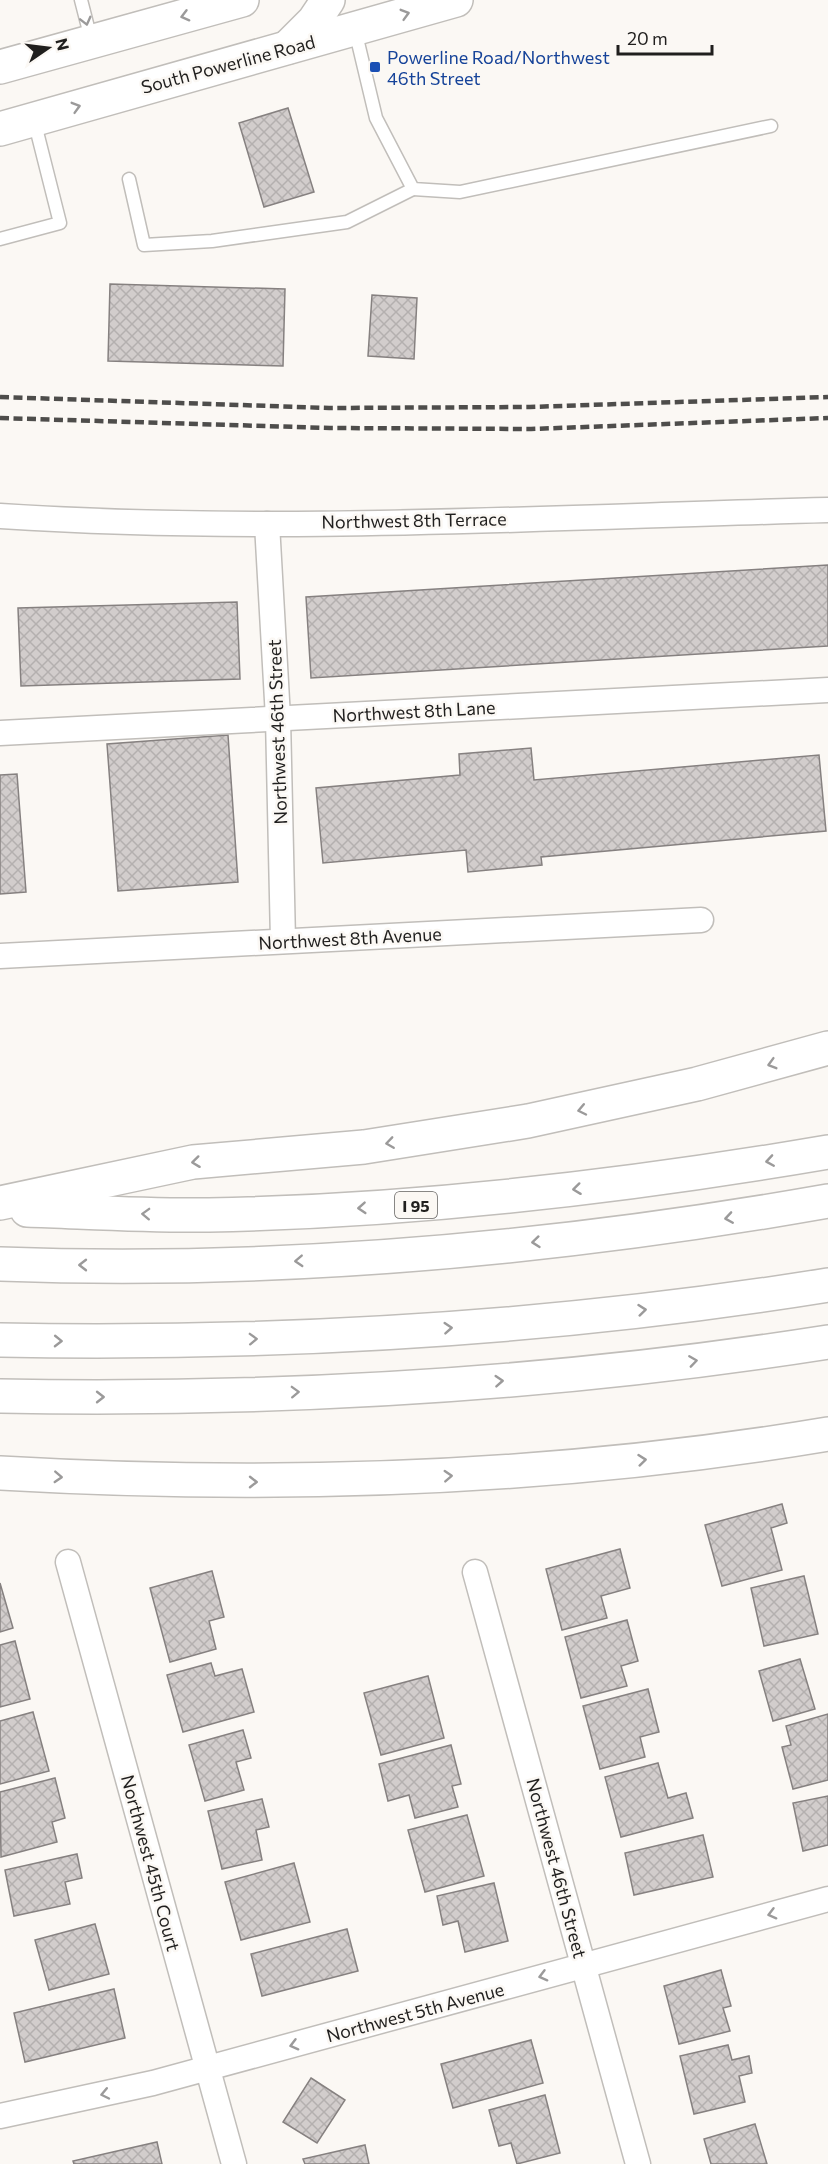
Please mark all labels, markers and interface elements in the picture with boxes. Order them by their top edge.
one-way arrow [180,8,190,21]
one-way arrow [400,9,410,22]
one-way arrow [79,16,92,26]
north arrow [18,18,78,78]
scale bar [618,18,712,56]
text: 20 m [627,27,668,49]
street label: South Powerline Road [139,30,317,98]
text: N [52,36,74,52]
place label: Powerline Road/Northwest 46th Street [387,46,610,89]
marker: Powerline Road/Northwest 46th Street [368,60,382,74]
one-way arrow [70,102,81,114]
street label: Northwest 8th Terrace [321,507,507,533]
street label: Northwest 46th Street [263,639,291,825]
street label: Northwest 8th Lane [332,696,496,726]
street label: Northwest 8th Avenue [258,922,442,954]
one-way arrow [767,1057,778,1069]
one-way arrow [578,1103,588,1116]
one-way arrow [386,1136,395,1149]
one-way arrow [192,1155,201,1168]
one-way arrow [766,1155,775,1167]
one-way arrow [573,1182,582,1194]
road number: I 95 [395,1192,437,1218]
one-way arrow [358,1202,367,1215]
one-way arrow [142,1207,151,1220]
one-way arrow [724,1212,734,1224]
one-way arrow [531,1236,540,1248]
one-way arrow [295,1254,304,1267]
one-way arrow [79,1259,88,1271]
one-way arrow [638,1305,647,1317]
one-way arrow [444,1322,453,1335]
one-way arrow [249,1332,258,1345]
one-way arrow [54,1335,63,1347]
one-way arrow [688,1355,697,1368]
one-way arrow [494,1375,503,1388]
one-way arrow [291,1386,300,1399]
one-way arrow [96,1391,105,1403]
one-way arrow [638,1454,647,1467]
one-way arrow [444,1469,453,1482]
one-way arrow [54,1470,63,1483]
one-way arrow [249,1476,258,1488]
street label: Northwest 45th Court [117,1772,185,1954]
street label: Northwest 46th Street [522,1776,592,1960]
one-way arrow [767,1907,777,1919]
one-way arrow [538,1969,548,1982]
street label: Northwest 5th Avenue [324,1978,506,2046]
one-way arrow [289,2037,299,2050]
one-way arrow [101,2087,111,2100]

